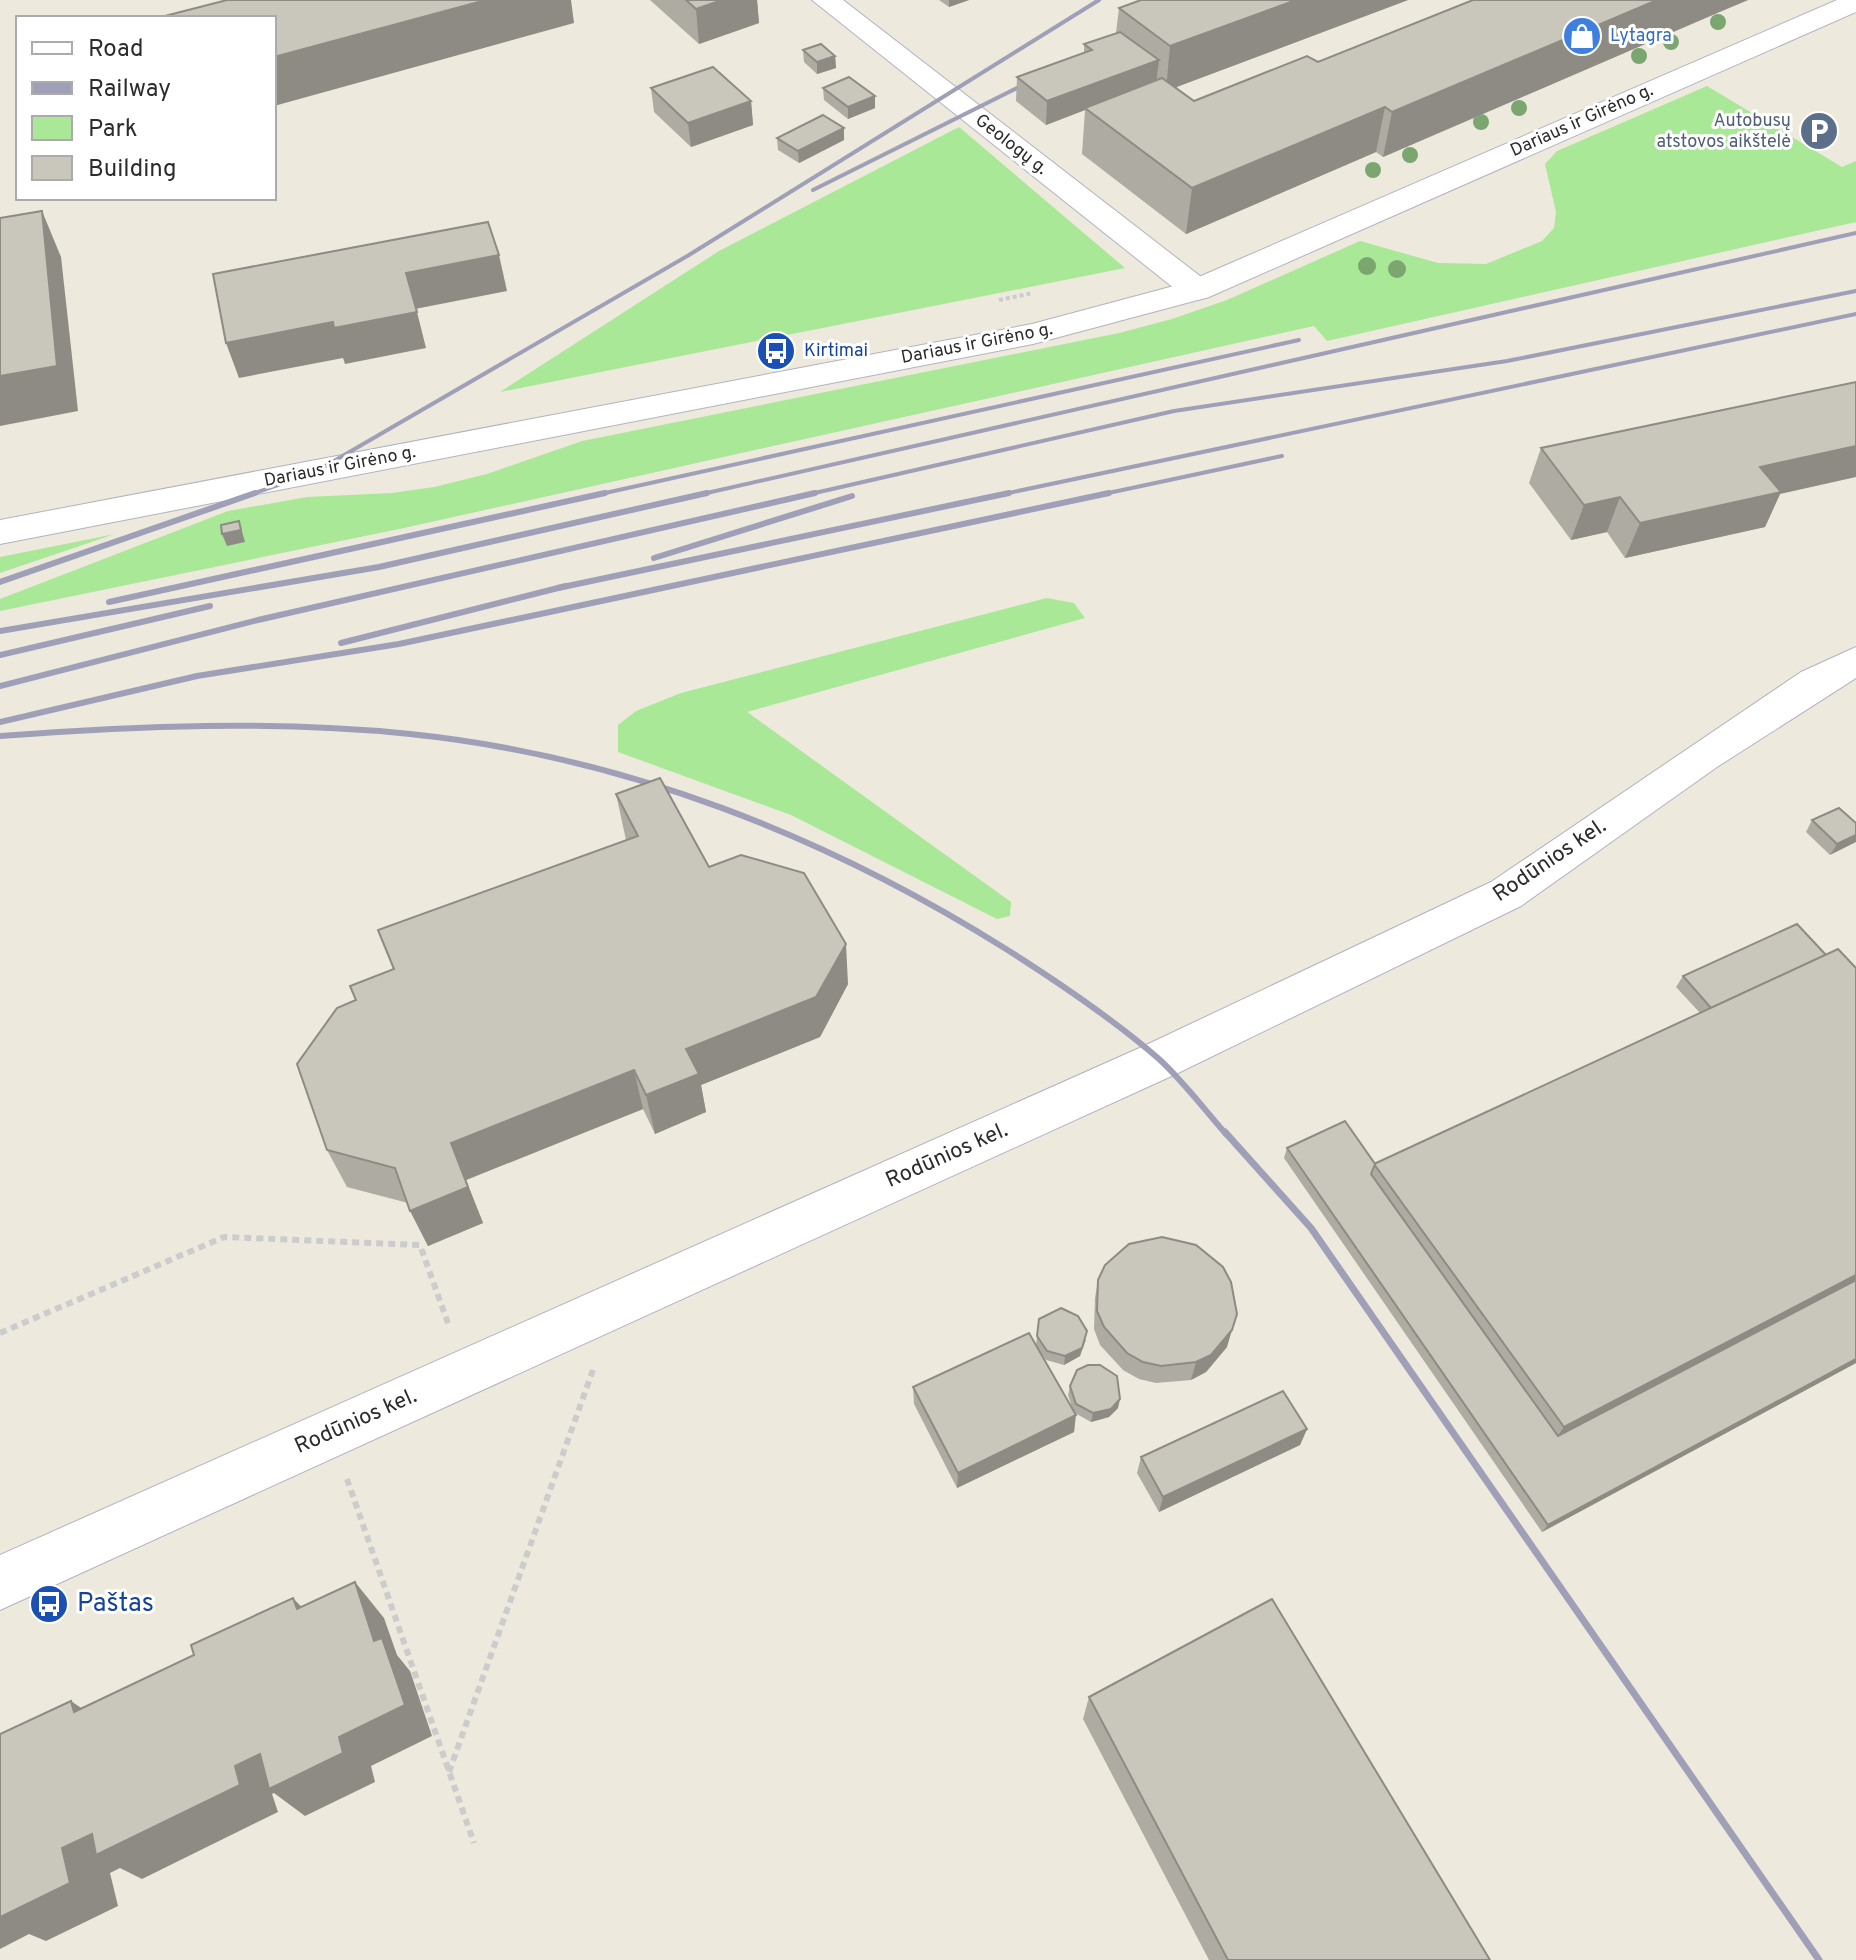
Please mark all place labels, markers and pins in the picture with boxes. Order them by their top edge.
shop icon: Lytagra [1561,15,1603,57]
place label: Lytagra [1610,25,1672,48]
place label: Autobusų atstovos aikštelė [1656,110,1791,154]
parking icon: Autobusų atstovos aikštelė [1798,110,1840,152]
bus stop icon: Kirtimai [755,330,797,372]
place label: Kirtimai [804,340,868,363]
bus stop icon: Paštas [28,1583,70,1625]
place label: Paštas [77,1588,154,1621]

